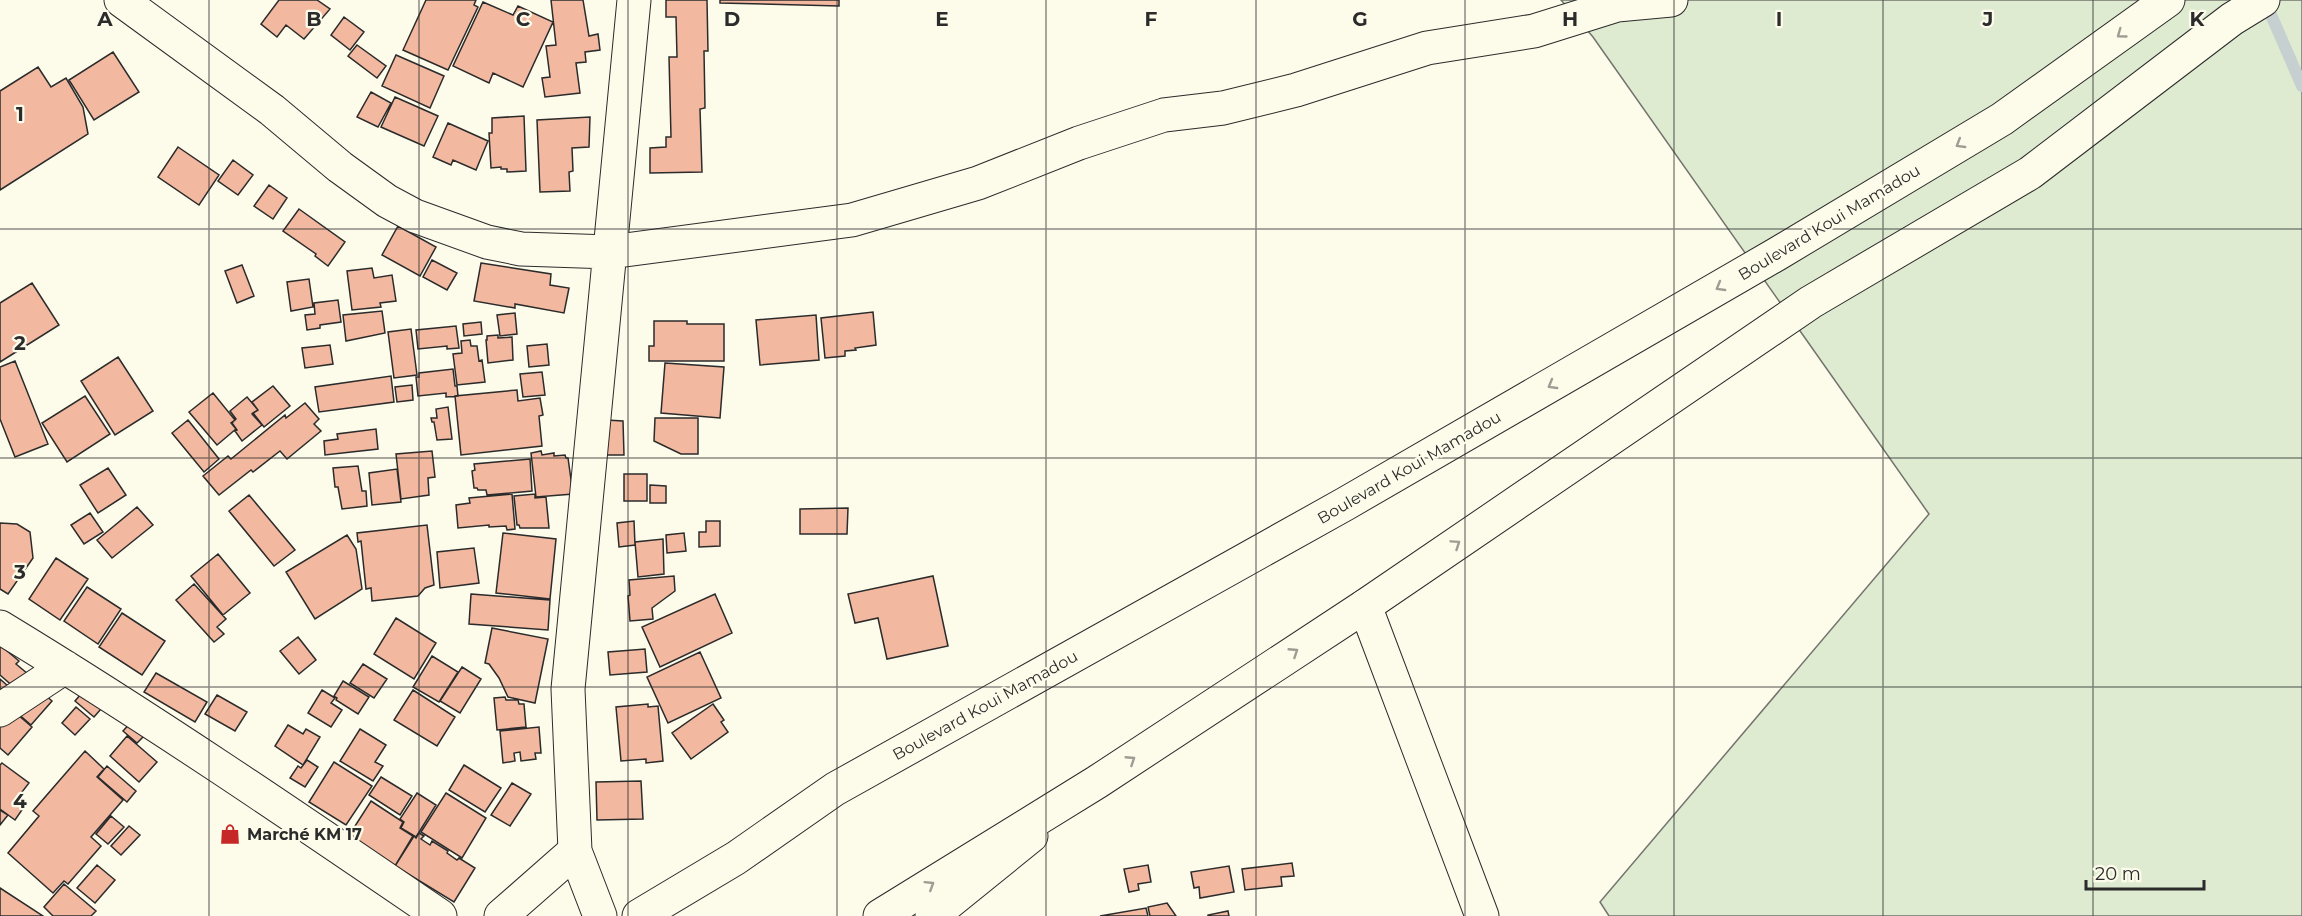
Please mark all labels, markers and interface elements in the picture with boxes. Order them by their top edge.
text: A [96,7,113,31]
text: B [306,7,322,31]
text: C [516,7,531,31]
text: D [724,7,740,31]
text: E [935,7,949,31]
text: F [1145,7,1158,31]
text: G [1352,7,1368,31]
text: H [1562,7,1578,31]
text: I [1776,7,1782,31]
text: J [1982,7,1993,31]
text: K [2190,7,2206,31]
one-way arrow [2116,27,2127,38]
text: 1 [16,102,24,126]
one-way arrow [1956,137,1966,149]
street label: Boulevard Koui Mamadou [1735,161,1924,284]
one-way arrow [1716,280,1726,291]
text: 2 [14,331,26,355]
one-way arrow [1548,377,1558,389]
street label: Boulevard Koui Mamadou [1314,407,1504,528]
one-way arrow [1449,540,1460,551]
text: 3 [13,560,26,584]
street label: Boulevard Koui Mamadou [889,647,1081,764]
one-way arrow [1288,648,1298,660]
one-way arrow [1125,755,1135,767]
text: 4 [13,789,27,813]
shop icon: Marché KM 17 [218,822,242,846]
place label: Marché KM 17 [247,825,362,844]
scale bar [2086,853,2204,891]
text: 20 m [2095,863,2141,885]
one-way arrow [924,881,934,893]

